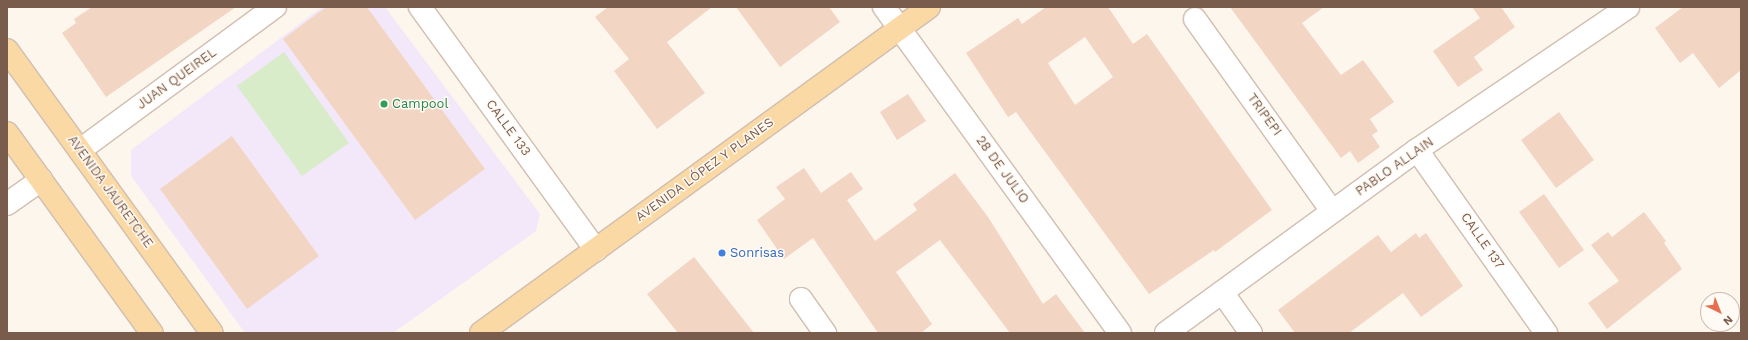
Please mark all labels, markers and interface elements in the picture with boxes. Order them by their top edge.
street label: JUAN QUEIREL [134,45,220,113]
street label: TRIPEPI [1243,91,1285,139]
place label: Campool [392,96,448,112]
street label: CALLE 133 [482,97,534,159]
marker: Campool [379,99,389,109]
street label: AVENIDA LÓPEZ Y PLANES [632,114,778,226]
street label: AVENIDA JAURETCHE [64,132,156,252]
street label: 28 DE JULIO [972,133,1032,207]
street label: PABLO ALLAIN [1353,134,1437,200]
street label: CALLE 137 [1457,210,1507,272]
place label: Sonrisas [730,245,784,261]
marker: Sonrisas [717,248,727,258]
north arrow [1700,292,1740,332]
text: N [1720,313,1735,328]

